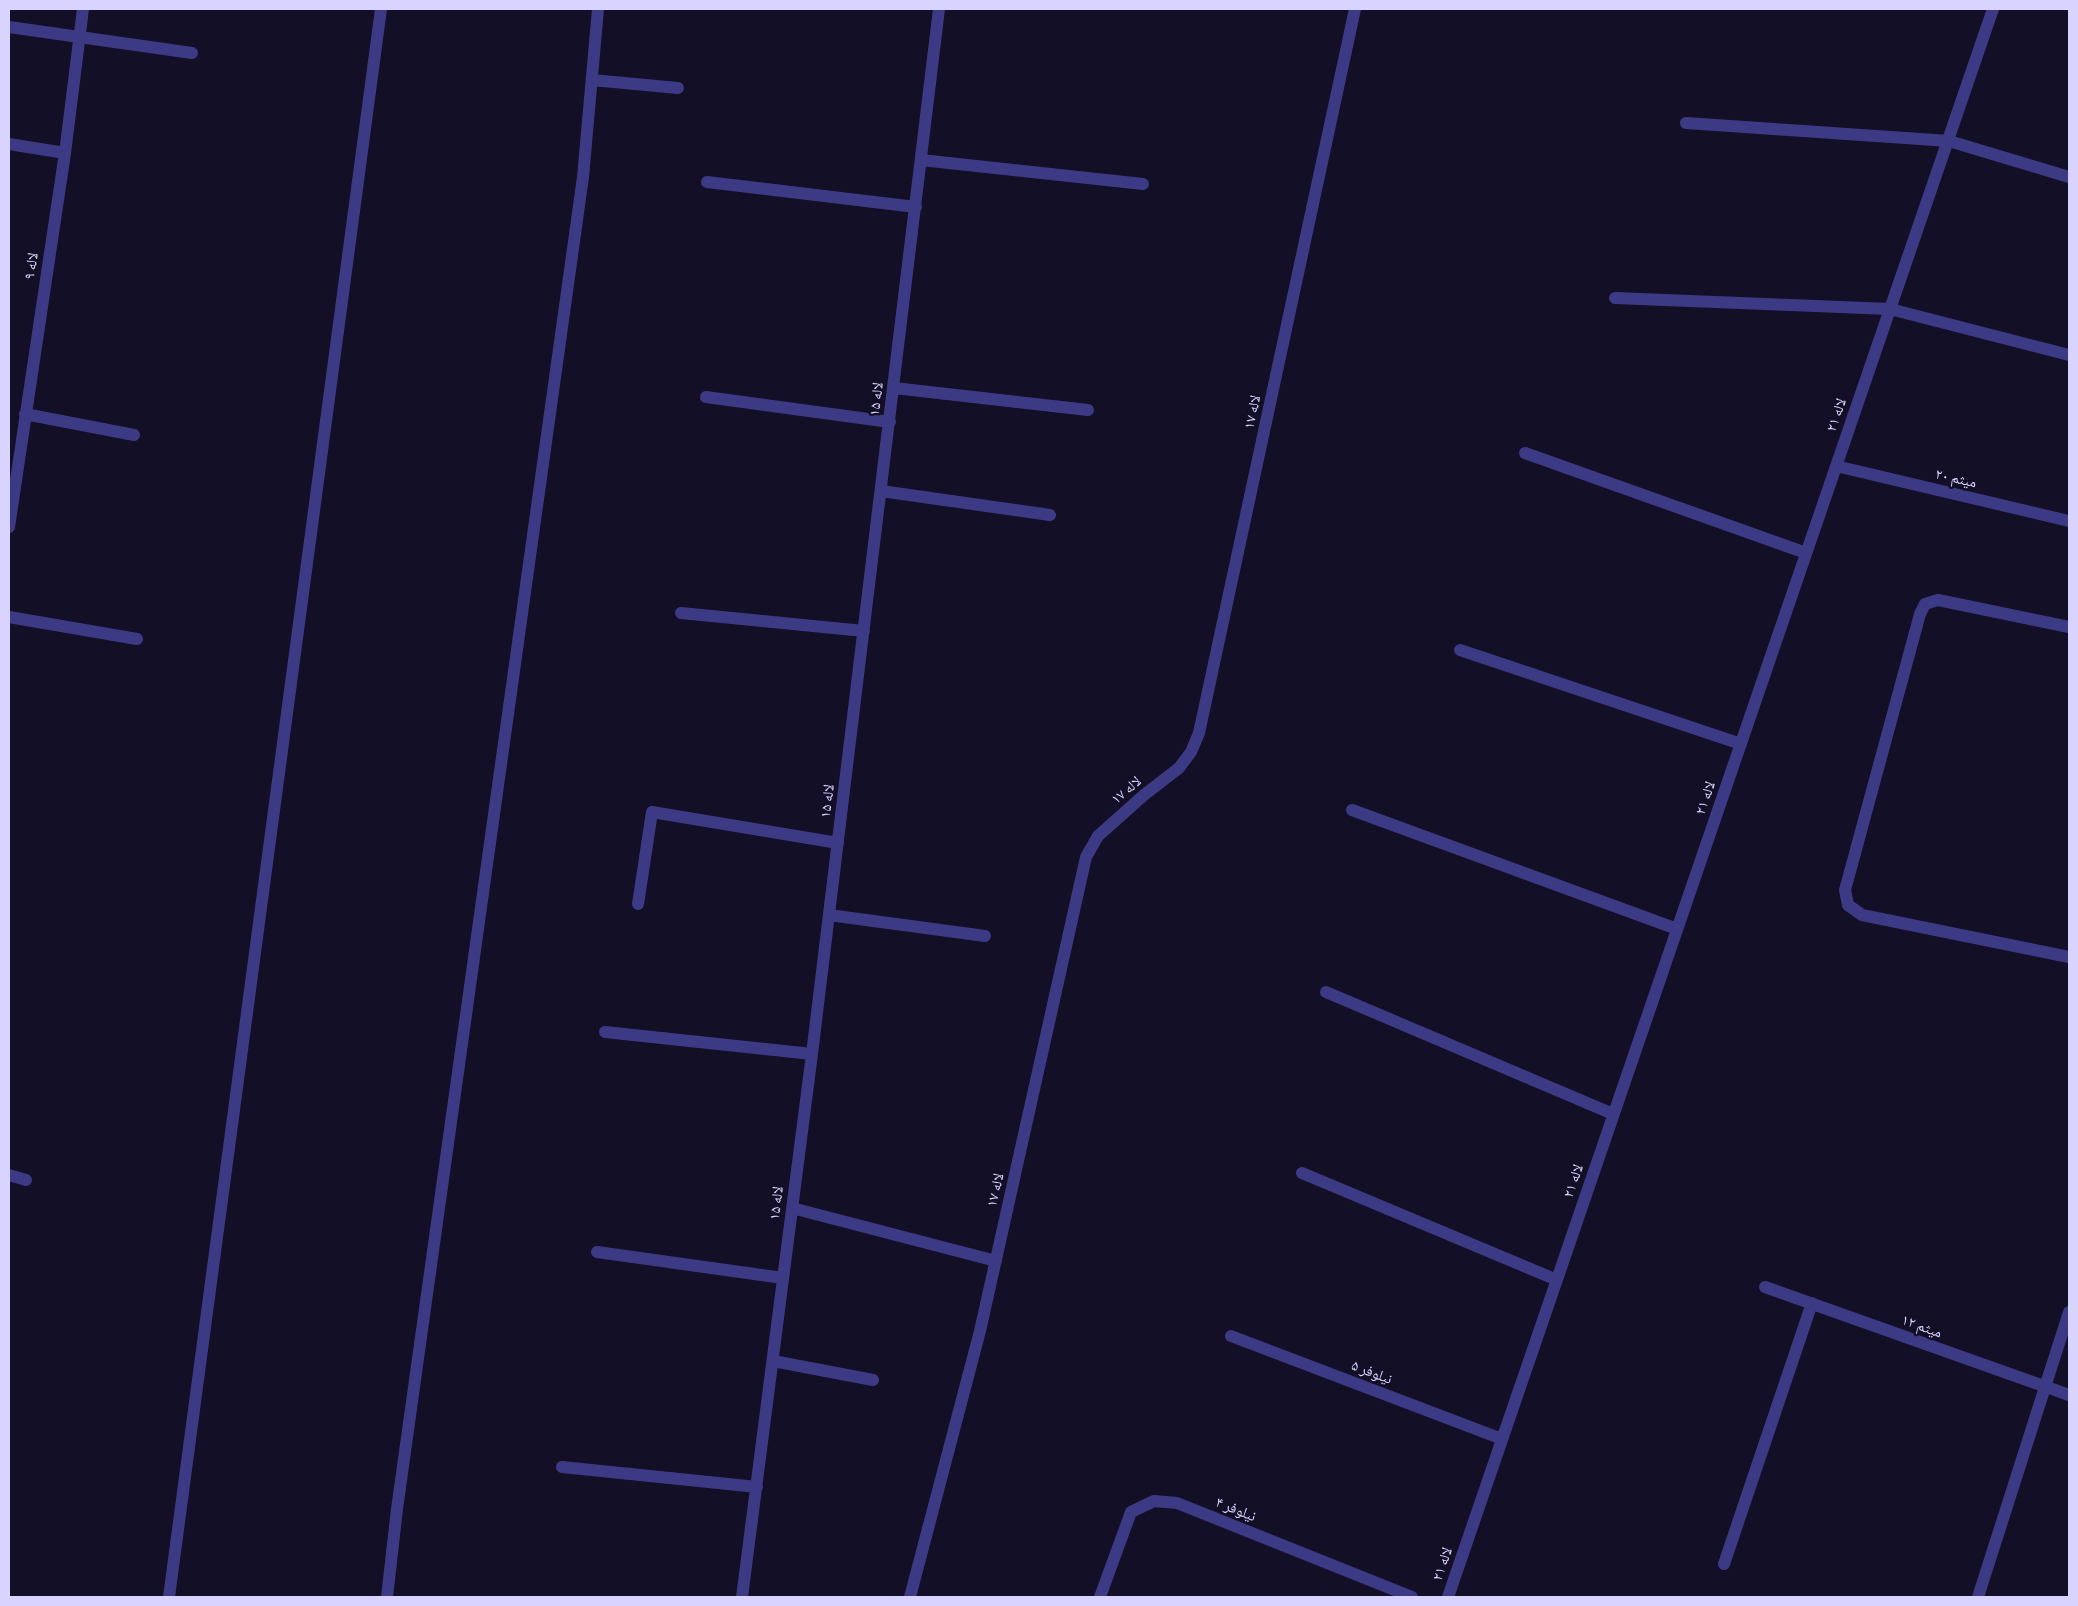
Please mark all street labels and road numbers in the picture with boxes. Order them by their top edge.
street label: لاله ۹ [20,251,42,281]
street label: لاله ۱۵ [865,381,887,417]
street label: لاله ۱۷ [1240,393,1264,431]
street label: لاله ۲۱ [1822,396,1850,434]
street label: میثم ۲۰ [1934,465,1978,491]
street label: لاله ۱۷ [1107,772,1145,808]
street label: لاله ۲۱ [1691,779,1719,817]
street label: لاله ۱۵ [816,783,838,819]
street label: لاله ۲۱ [1559,1162,1587,1200]
street label: لاله ۱۷ [982,1171,1008,1209]
street label: لاله ۱۵ [765,1185,787,1221]
street label: میثم ۱۲ [1899,1310,1945,1342]
street label: نیلوفر ۵ [1349,1356,1395,1388]
street label: نیلوفر ۴ [1213,1493,1259,1525]
street label: لاله ۲۱ [1428,1545,1456,1583]

